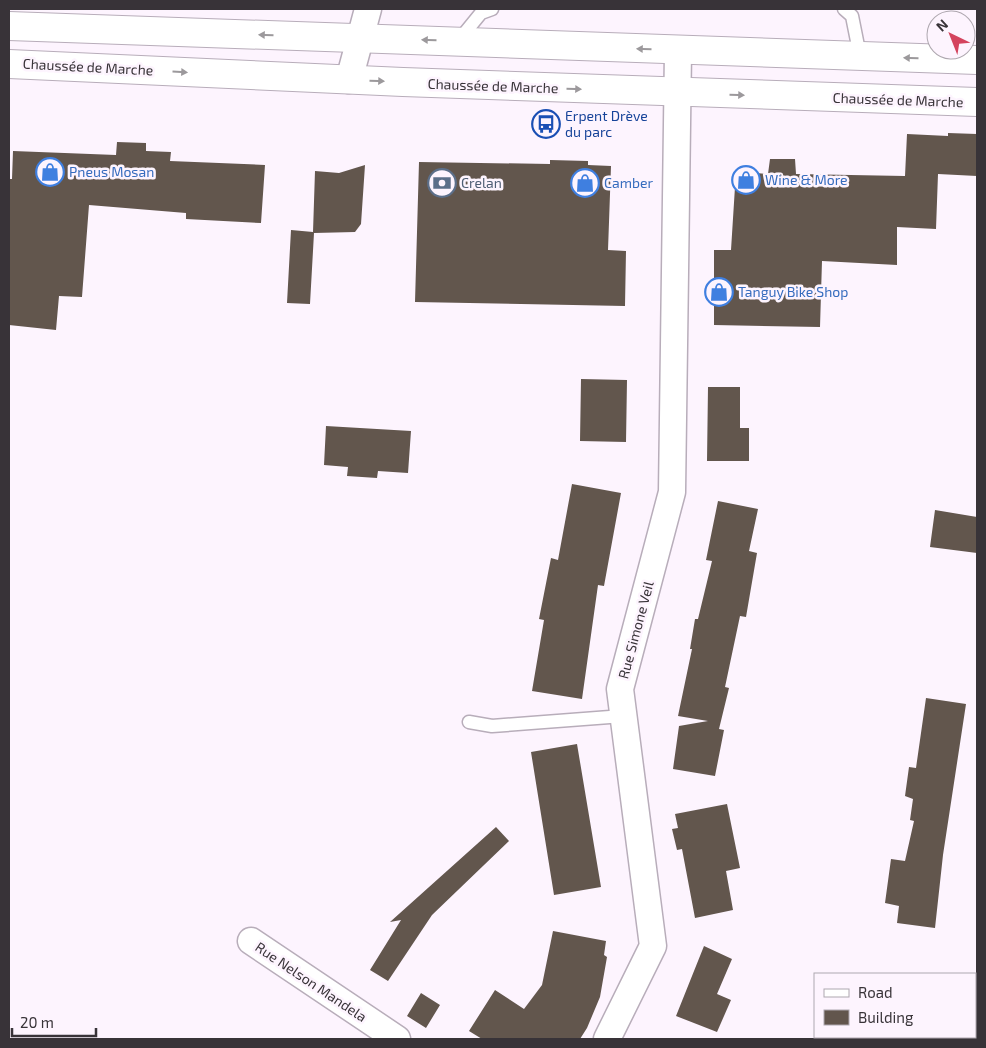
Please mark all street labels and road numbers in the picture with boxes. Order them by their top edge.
street label: Chaussée de Marche [22,55,154,78]
street label: Chaussée de Marche [427,75,559,96]
street label: Chaussée de Marche [832,89,964,110]
street label: Rue Simone Veil [614,578,657,681]
street label: Rue Nelson Mandela [252,938,370,1025]

